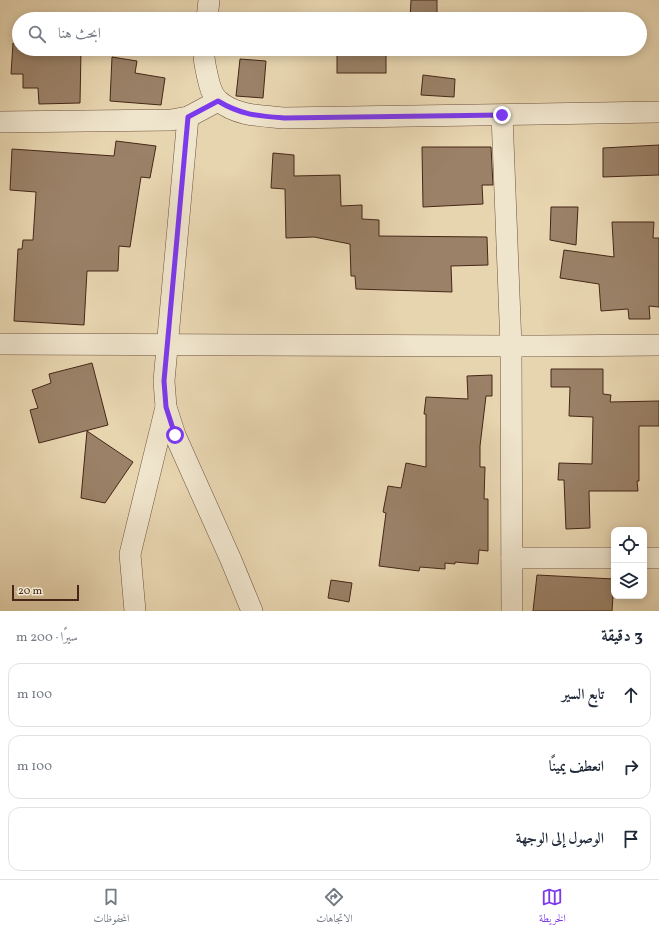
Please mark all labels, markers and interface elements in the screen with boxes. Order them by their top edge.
search box [12,12,647,56]
icon: search [26,23,48,45]
text: ابحث هنا [58,24,101,45]
route end [493,106,511,124]
route start [166,426,184,444]
map controls [611,527,647,599]
button: locate [611,527,647,563]
button: layers [611,563,647,599]
scale bar [12,583,79,602]
text: 20 m [18,584,42,599]
text: 3 دقيقة [601,625,643,648]
text: سيرًا · 200 m [16,629,78,647]
icon: ahead [620,684,642,706]
text: تابع السير [562,685,604,706]
text: 100 m [17,686,52,704]
icon: right [620,756,642,778]
text: انعطف يمينًا [549,757,604,778]
text: 100 m [17,758,52,776]
icon: arrive [620,828,642,850]
text: الوصول إلى الوجهة [516,829,604,850]
tab: المحفوظات [93,886,129,929]
tab: الاتجاهات [316,886,353,929]
tab: الخريطة [539,886,566,929]

